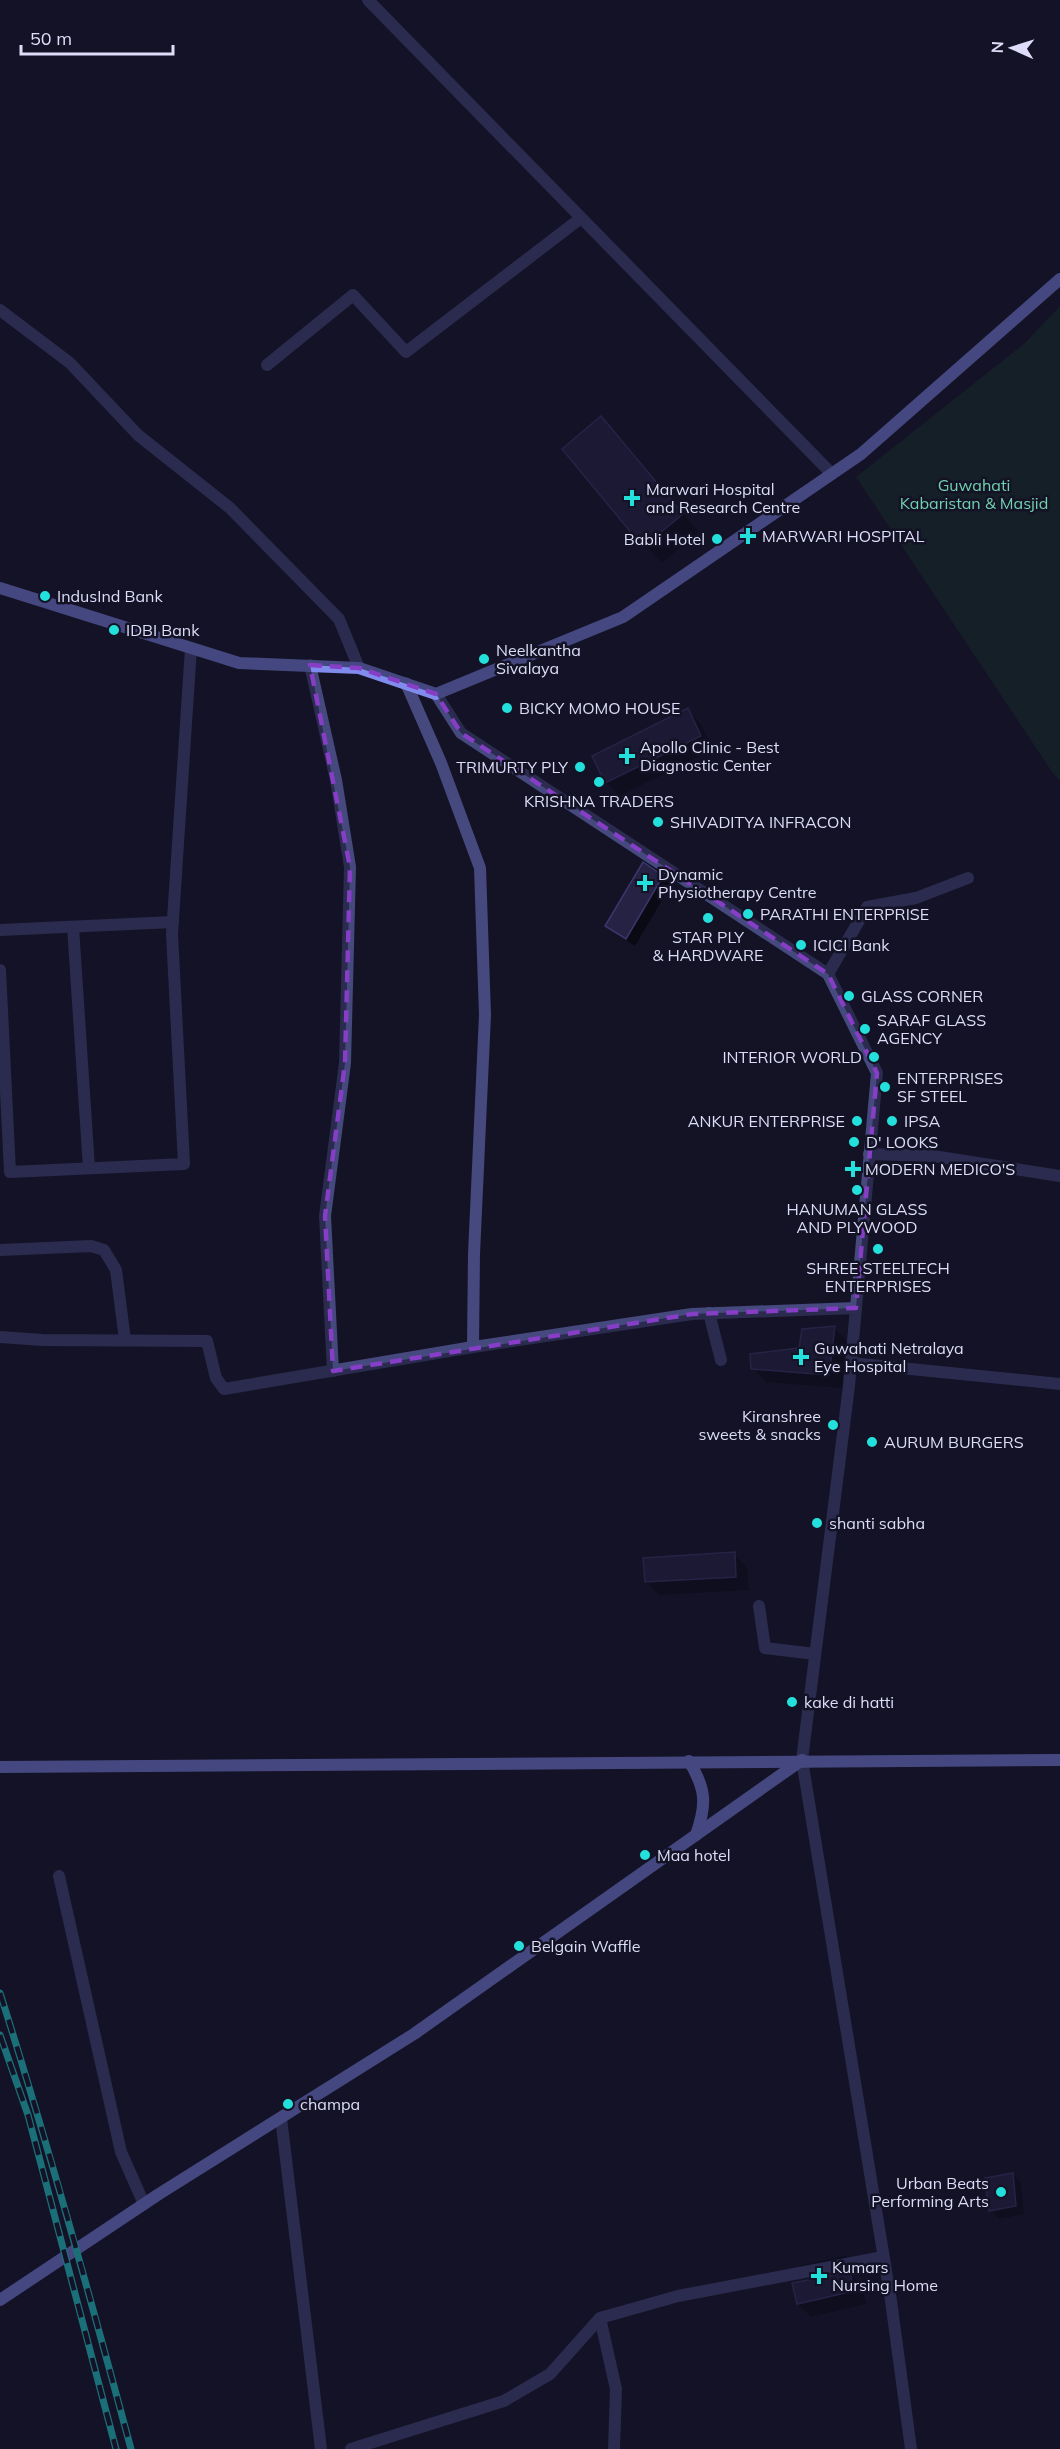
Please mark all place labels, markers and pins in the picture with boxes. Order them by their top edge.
place label: Marwari Hospital and Research Centre [646,479,800,517]
marker: Marwari Hospital and Research Centre [623,489,641,507]
place label: MARWARI HOSPITAL [762,526,925,546]
marker: MARWARI HOSPITAL [739,527,757,545]
place label: Babli Hotel [624,529,705,549]
marker: Babli Hotel [710,532,724,546]
place label: IndusInd Bank [57,586,163,606]
marker: IndusInd Bank [38,589,52,603]
place label: IDBI Bank [126,620,200,640]
marker: IDBI Bank [107,623,121,637]
place label: Neelkantha Sivalaya [496,640,581,678]
marker: Neelkantha Sivalaya [477,652,491,666]
place label: BICKY MOMO HOUSE [519,698,681,718]
marker: BICKY MOMO HOUSE [500,701,514,715]
place label: Apollo Clinic - Best Diagnostic Center [640,737,780,775]
marker: Apollo Clinic - Best Diagnostic Center [618,747,636,765]
place label: TRIMURTY PLY [456,757,568,777]
marker: TRIMURTY PLY [573,760,587,774]
marker: KRISHNA TRADERS [592,775,606,789]
place label: KRISHNA TRADERS [524,791,674,811]
place label: SHIVADITYA INFRACON [670,812,851,832]
marker: SHIVADITYA INFRACON [651,815,665,829]
place label: Dynamic Physiotherapy Centre [658,864,816,902]
marker: Dynamic Physiotherapy Centre [636,874,654,892]
place label: PARATHI ENTERPRISE [760,904,929,924]
marker: PARATHI ENTERPRISE [741,907,755,921]
marker: STAR PLY & HARDWARE [701,911,715,925]
place label: STAR PLY & HARDWARE [653,927,763,965]
place label: ICICI Bank [813,935,890,955]
marker: ICICI Bank [794,938,808,952]
place label: GLASS CORNER [861,986,983,1006]
marker: GLASS CORNER [842,989,856,1003]
place label: SARAF GLASS AGENCY [877,1010,986,1048]
marker: SARAF GLASS AGENCY [858,1022,872,1036]
place label: INTERIOR WORLD [722,1047,862,1067]
marker: INTERIOR WORLD [867,1050,881,1064]
place label: ENTERPRISES SF STEEL [897,1068,1003,1106]
marker: ENTERPRISES SF STEEL [878,1080,892,1094]
place label: ANKUR ENTERPRISE [688,1111,845,1131]
place label: IPSA [904,1111,940,1131]
marker: ANKUR ENTERPRISE [850,1114,864,1128]
marker: IPSA [885,1114,899,1128]
place label: D' LOOKS [866,1132,938,1152]
marker: D' LOOKS [847,1135,861,1149]
place label: MODERN MEDICO'S [865,1159,1015,1179]
marker: MODERN MEDICO'S [846,1162,860,1176]
marker: HANUMAN GLASS AND PLYWOOD [850,1183,864,1197]
place label: HANUMAN GLASS AND PLYWOOD [787,1199,928,1237]
marker: SHREE STEELTECH ENTERPRISES [871,1242,885,1256]
place label: SHREE STEELTECH ENTERPRISES [806,1258,950,1296]
place label: Guwahati Netralaya Eye Hospital [814,1338,964,1376]
marker: Guwahati Netralaya Eye Hospital [792,1348,810,1366]
place label: Kiranshree sweets & snacks [699,1406,821,1444]
marker: Kiranshree sweets & snacks [826,1418,840,1432]
place label: AURUM BURGERS [884,1432,1024,1452]
marker: AURUM BURGERS [865,1435,879,1449]
place label: shanti sabha [829,1513,925,1533]
marker: shanti sabha [810,1516,824,1530]
place label: kake di hatti [804,1692,894,1712]
marker: kake di hatti [785,1695,799,1709]
place label: Maa hotel [657,1845,731,1865]
marker: Maa hotel [638,1848,652,1862]
place label: Belgain Waffle [531,1936,641,1956]
marker: Belgain Waffle [512,1939,526,1953]
place label: champa [300,2094,360,2114]
marker: champa [281,2097,295,2111]
place label: Urban Beats Performing Arts [871,2173,989,2211]
marker: Urban Beats Performing Arts [994,2185,1008,2199]
place label: Kumars Nursing Home [832,2257,938,2295]
marker: Kumars Nursing Home [810,2267,828,2285]

